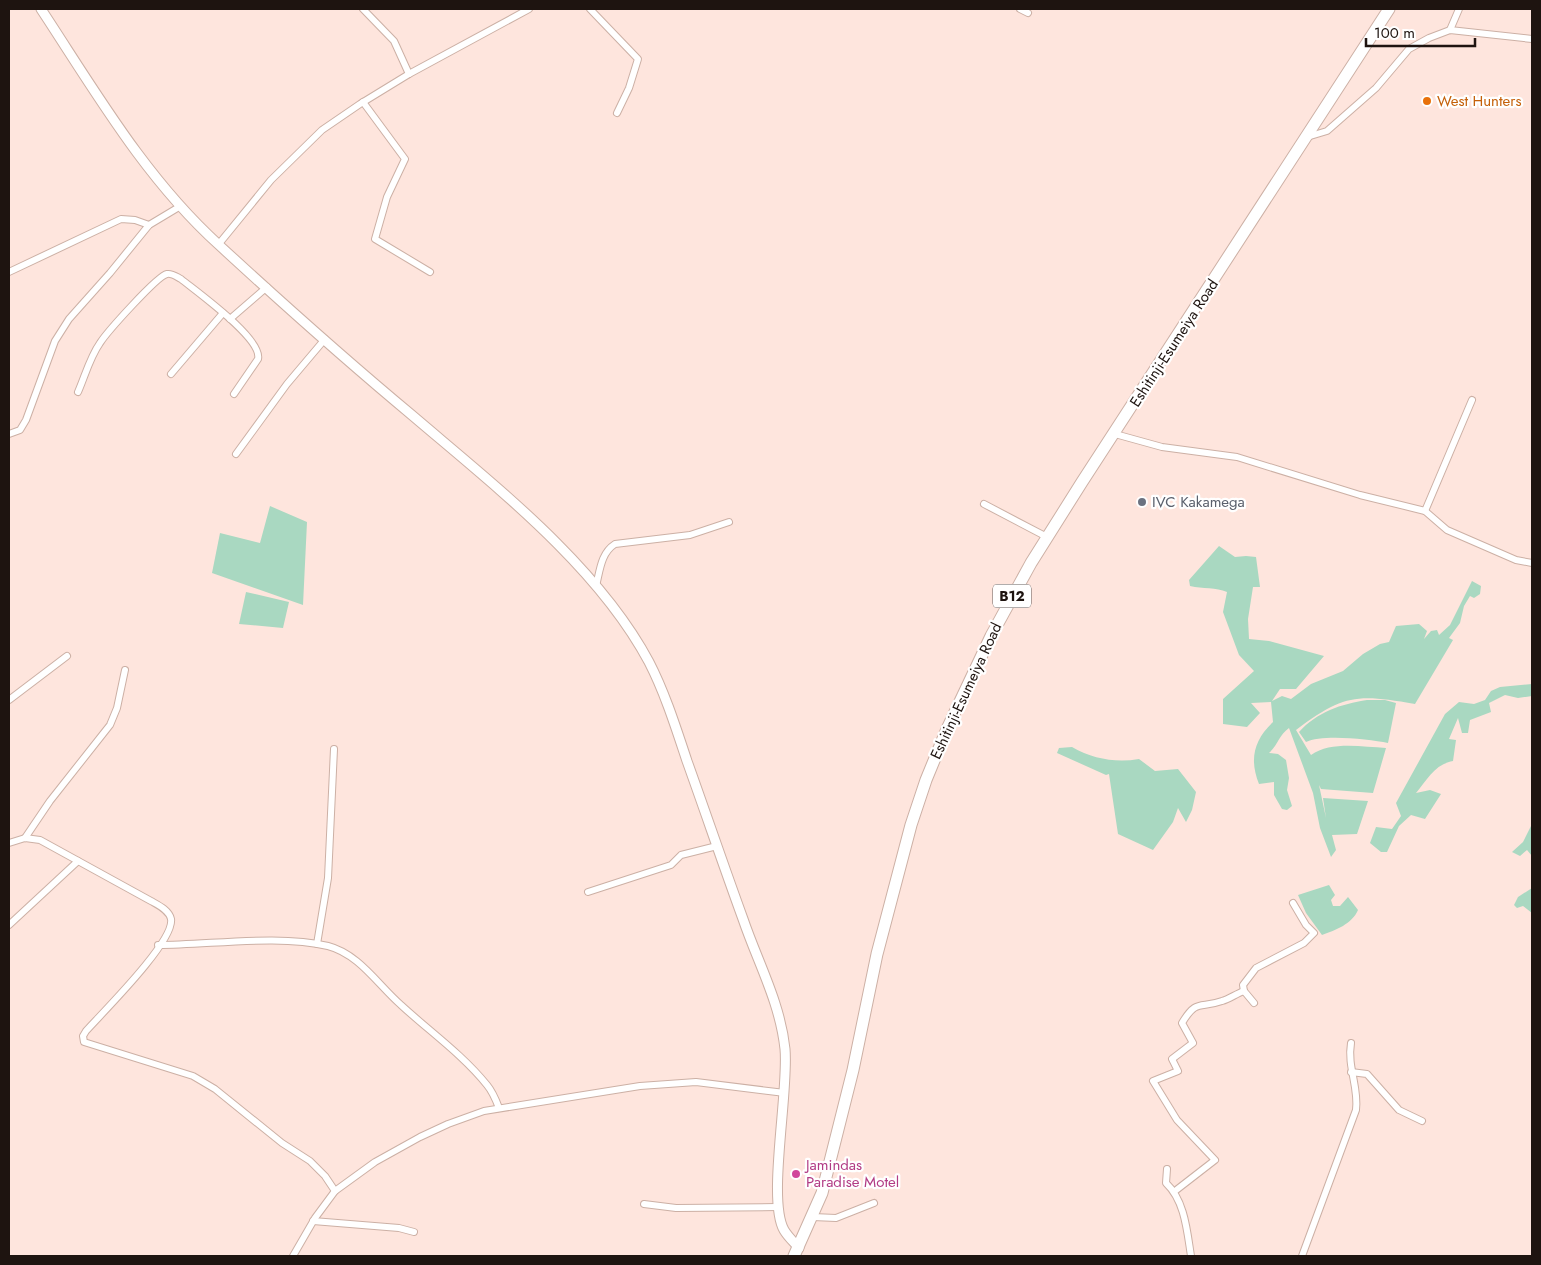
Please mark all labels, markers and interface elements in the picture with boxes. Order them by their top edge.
scale bar [1366,15,1475,47]
text: 100 m [1374,22,1415,44]
place label: West Hunters [1437,90,1522,112]
marker: West Hunters [1421,95,1433,107]
street label: Eshitinji-Esumeiya Road [1124,275,1224,411]
place label: IVC Kakamega [1152,491,1245,513]
marker: IVC Kakamega [1136,496,1148,508]
road number: B12 [993,584,1031,608]
street label: Eshitinji-Esumeiya Road [925,619,1007,763]
place label: Jamindas Paradise Motel [804,1154,899,1193]
marker: Jamindas Paradise Motel [790,1168,802,1180]

